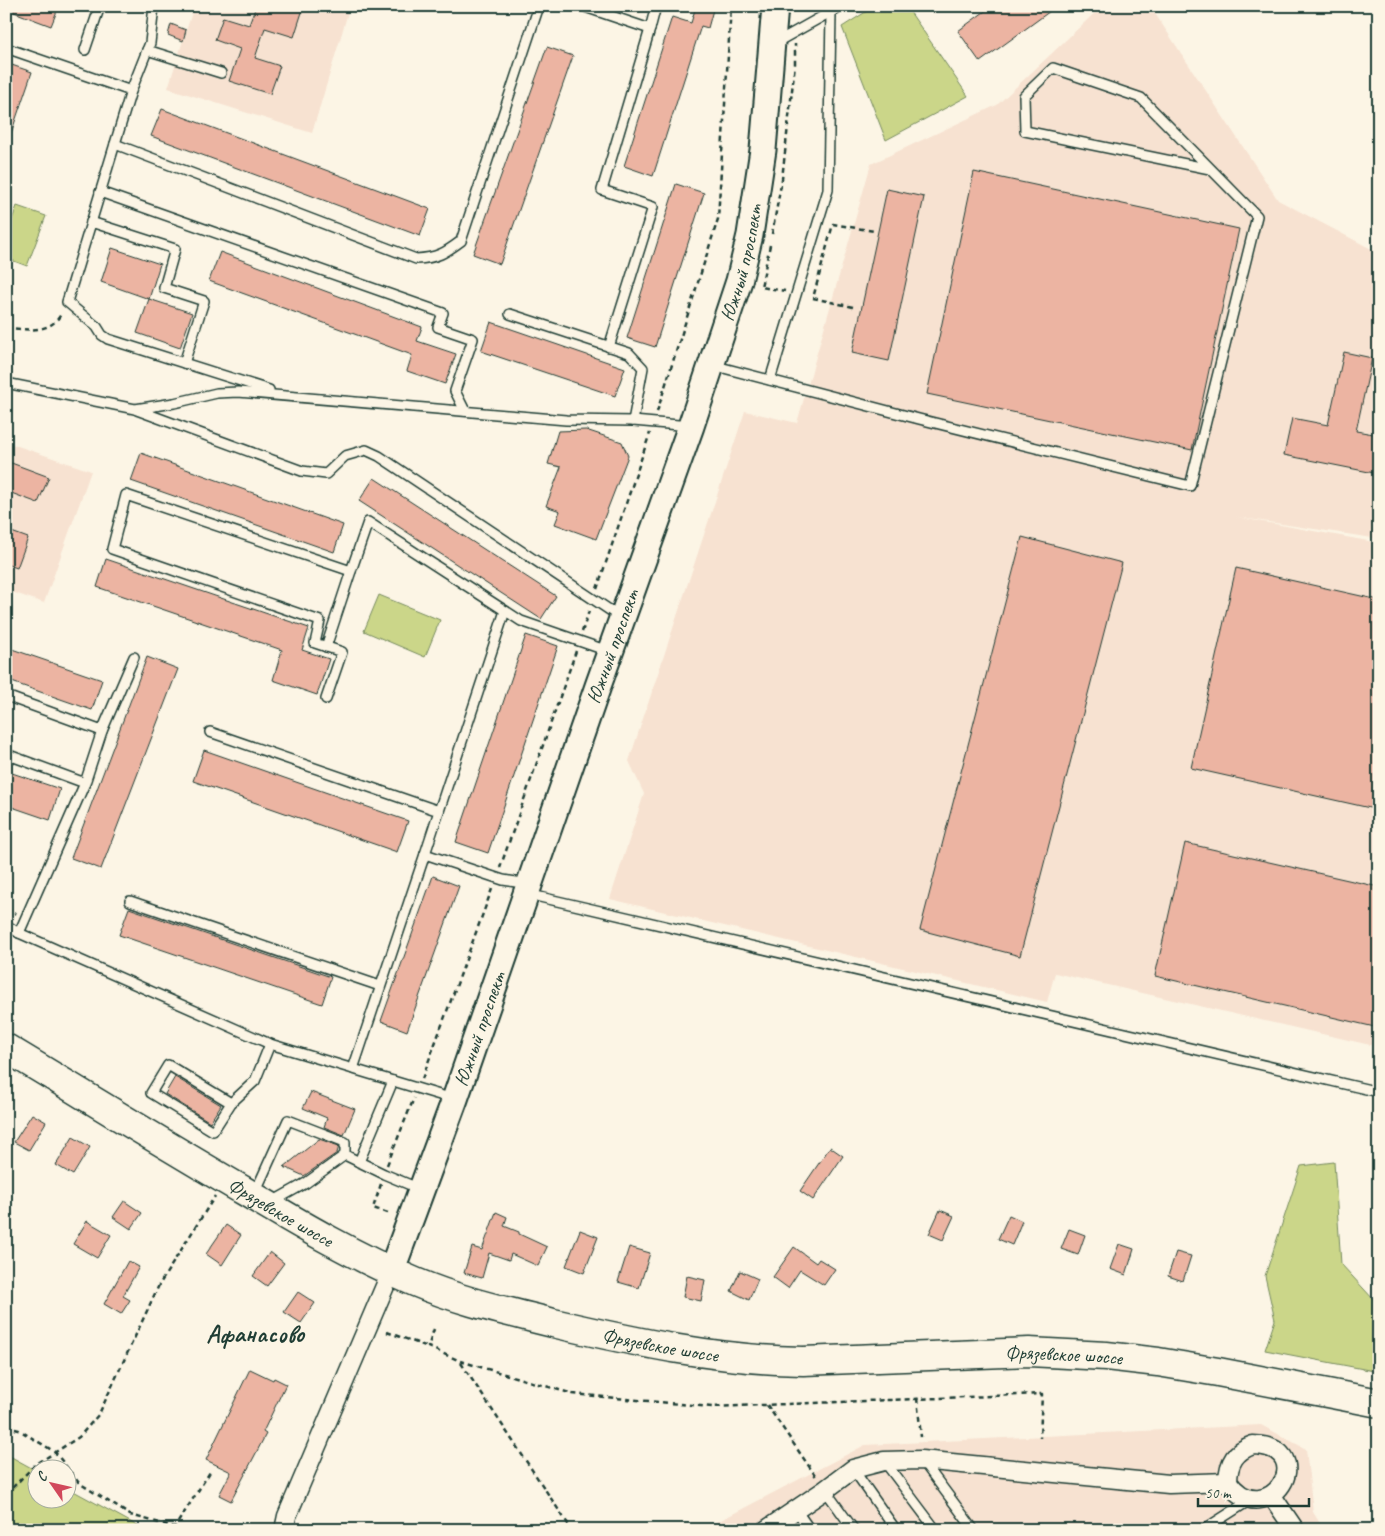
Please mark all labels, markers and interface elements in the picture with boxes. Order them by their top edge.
street label: Южный проспект [715,202,768,324]
street label: Южный проспект [581,585,645,707]
street label: Южный проспект [448,967,512,1089]
street label: Фрязевское шоссе [223,1172,339,1254]
district label: Афанасово [206,1318,306,1350]
street label: Фрязевское шоссе [600,1322,721,1368]
street label: Фрязевское шоссе [1005,1340,1125,1371]
north arrow [28,1458,78,1508]
text: С [33,1468,52,1485]
scale bar [1198,1476,1309,1508]
text: 50 m [1205,1484,1232,1503]

